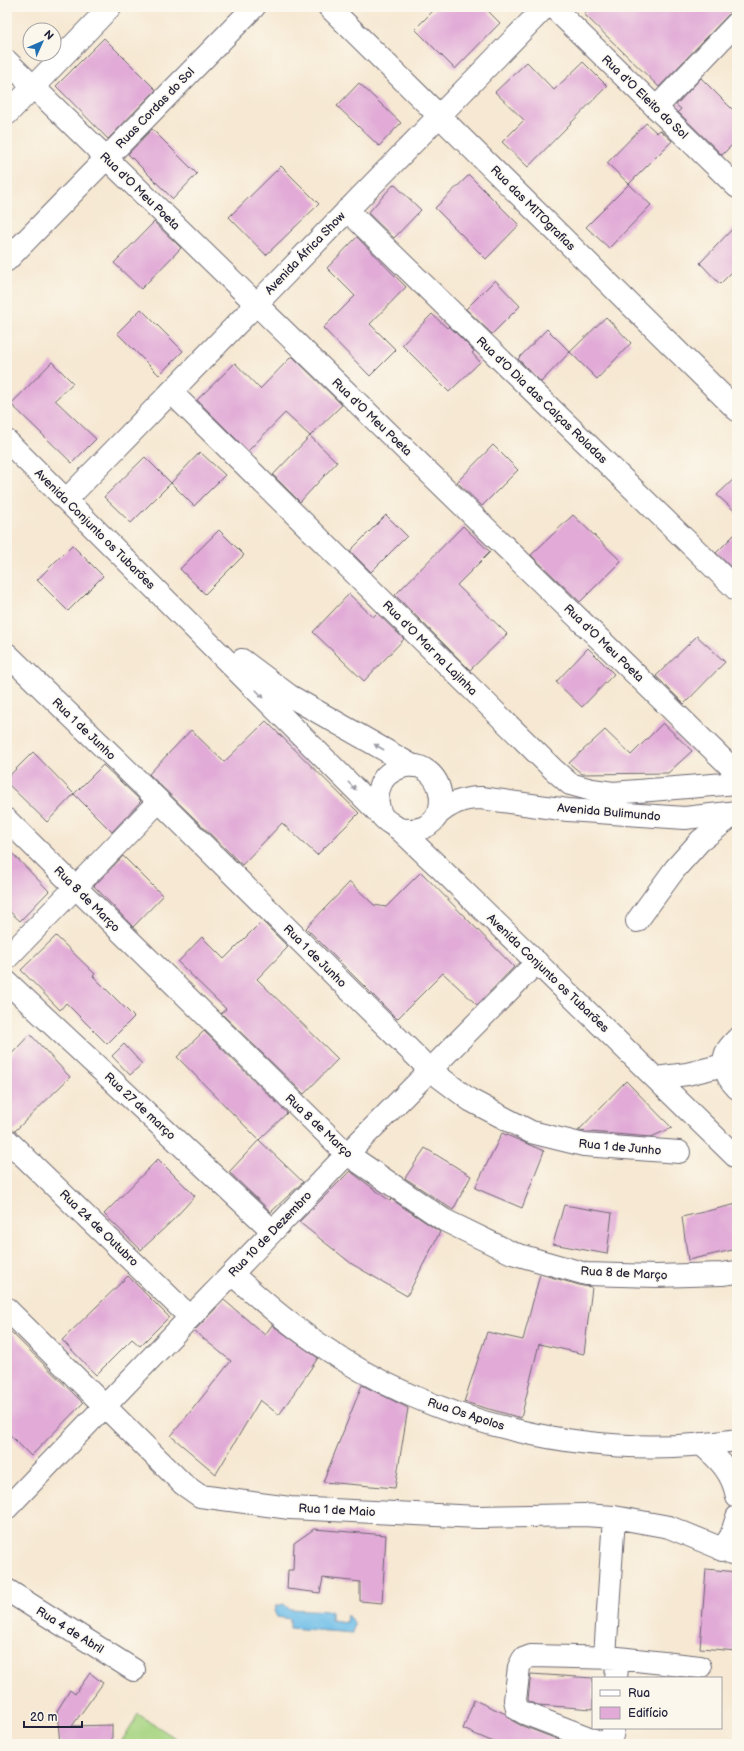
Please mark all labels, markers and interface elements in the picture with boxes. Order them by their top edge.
north arrow [22,22,62,62]
text: N [41,28,56,43]
street label: Rua d'O Eleito do Sol [598,52,691,143]
street label: Ruas Cordas do Sol [113,65,198,152]
street label: Rua d'O Meu Poeta [96,149,183,234]
street label: Rua das MITOgrafias [487,163,578,254]
street label: Avenida África Show [261,207,349,298]
street label: Rua d'O Dia das Calças Roladas [473,334,610,467]
street label: Rua d'O Meu Poeta [328,375,415,460]
street label: Avenida Conjunto os Tubarões [31,466,158,593]
street label: Rua d'O Mar na Lajinha [379,598,480,699]
street label: Rua d'O Meu Poeta [560,601,647,686]
one-way arrow [255,689,265,699]
street label: Rua 1 de Junho [49,695,119,764]
one-way arrow [373,744,385,751]
one-way arrow [347,781,357,791]
street label: Avenida Bulimundo [557,801,661,825]
street label: Rua 8 de Março [51,863,123,936]
street label: Avenida Conjunto os Tubarões [483,911,612,1036]
street label: Rua 1 de Junho [280,922,349,991]
street label: Rua 27 de março [101,1070,179,1143]
street label: Rua 8 de Março [282,1091,356,1162]
street label: Rua 1 de Junho [578,1136,662,1159]
street label: Rua 24 de Outubro [56,1187,141,1270]
street label: Rua 10 de Dezembro [226,1188,315,1280]
street label: Rua 8 de Março [580,1264,668,1283]
street label: Rua Os Apolos [425,1395,506,1434]
street label: Rua 1 de Maio [298,1501,376,1520]
street label: Rua 4 de Abril [33,1604,106,1657]
legend [592,1677,722,1729]
text: Rua [628,1686,650,1701]
scale bar [24,1703,82,1729]
text: Edifício [628,1706,668,1721]
text: 20 m [30,1710,57,1725]

